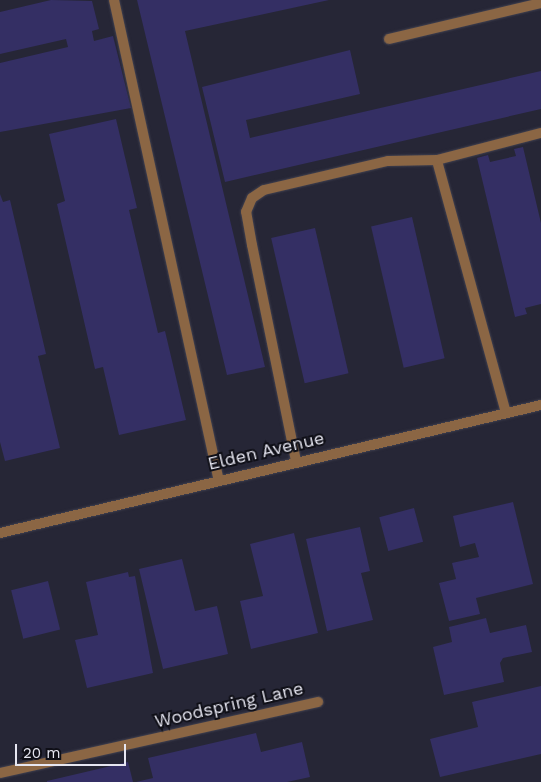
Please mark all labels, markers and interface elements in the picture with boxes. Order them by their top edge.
street label: Elden Avenue [205,427,327,475]
street label: Woodspring Lane [153,677,305,733]
scale bar [18,734,129,766]
text: 20 m [23,744,61,762]

